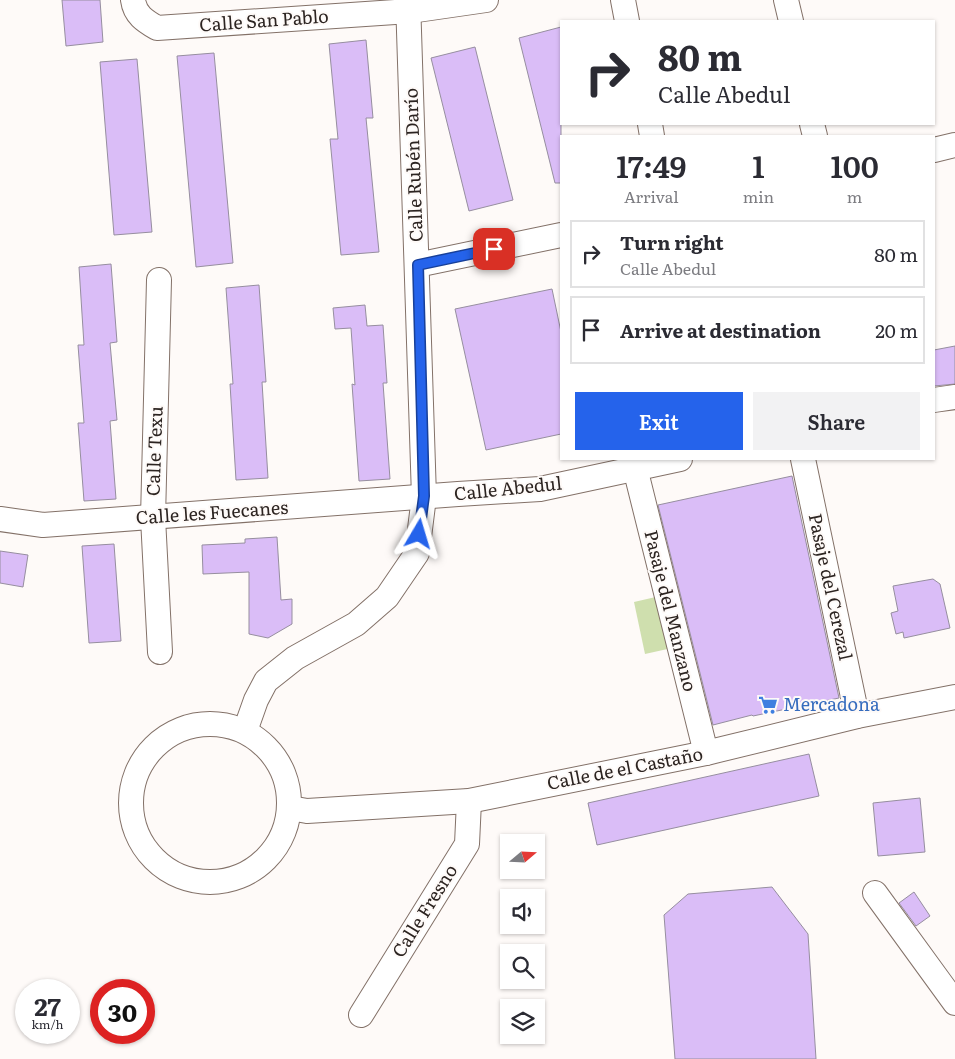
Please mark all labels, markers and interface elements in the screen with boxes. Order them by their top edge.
street label: Calle San Pablo [198,2,329,37]
text: 80 m [658,30,742,82]
icon: right [575,40,640,105]
text: Calle Abedul [658,77,790,110]
street label: Calle Rubén Darío [396,88,429,243]
text: 17:49 [616,143,686,187]
text: 1 [752,143,765,187]
text: 100 [830,143,879,187]
text: Arrival [624,184,679,208]
text: min [743,184,774,208]
text: m [847,184,862,208]
pin [473,228,515,270]
text: Turn right [620,228,724,256]
icon: arrive [480,235,508,263]
icon: right [577,240,605,268]
text: 80 m [874,240,918,268]
text: Calle Abedul [620,256,716,280]
icon: arrive [577,316,605,344]
text: Arrive at destination [620,316,821,344]
text: 20 m [875,316,918,344]
button: Exit [575,392,743,450]
button: Share [753,392,920,450]
street label: Calle Texu [138,406,169,496]
street label: Calle Abedul [453,468,563,507]
street label: Calle les Fuecanes [135,493,289,530]
position arrow [392,507,444,559]
street label: Pasaje del Cerezal [803,511,860,663]
street label: Pasaje del Manzano [638,527,705,694]
place label: Mercadona [783,690,880,717]
supermarket icon: Mercadona [757,694,779,716]
street label: Calle de el Castaño [544,739,705,796]
north arrow [500,834,545,879]
map controls [500,834,545,1044]
street label: Calle Fresno [384,858,463,962]
button: sound [500,889,545,934]
button: search [500,944,545,989]
speed limit sign: 30 [90,979,155,1044]
text: 27 [34,987,61,1024]
button: layers [500,999,545,1044]
text: km/h [32,1015,63,1033]

